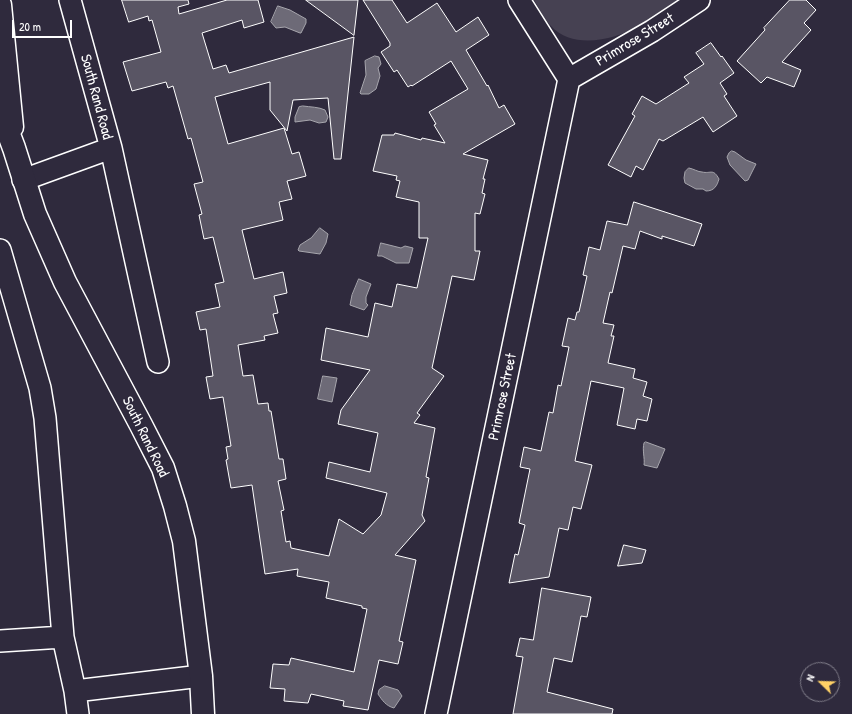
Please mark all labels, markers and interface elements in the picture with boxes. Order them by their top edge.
street label: Primrose Street [592,9,678,71]
scale bar [14,12,74,38]
text: 20 m [19,18,41,35]
street label: South Rand Road [76,53,116,141]
street label: Primrose Street [485,352,521,442]
street label: South Rand Road [118,394,172,480]
north arrow [800,662,840,702]
text: N [802,672,817,683]

